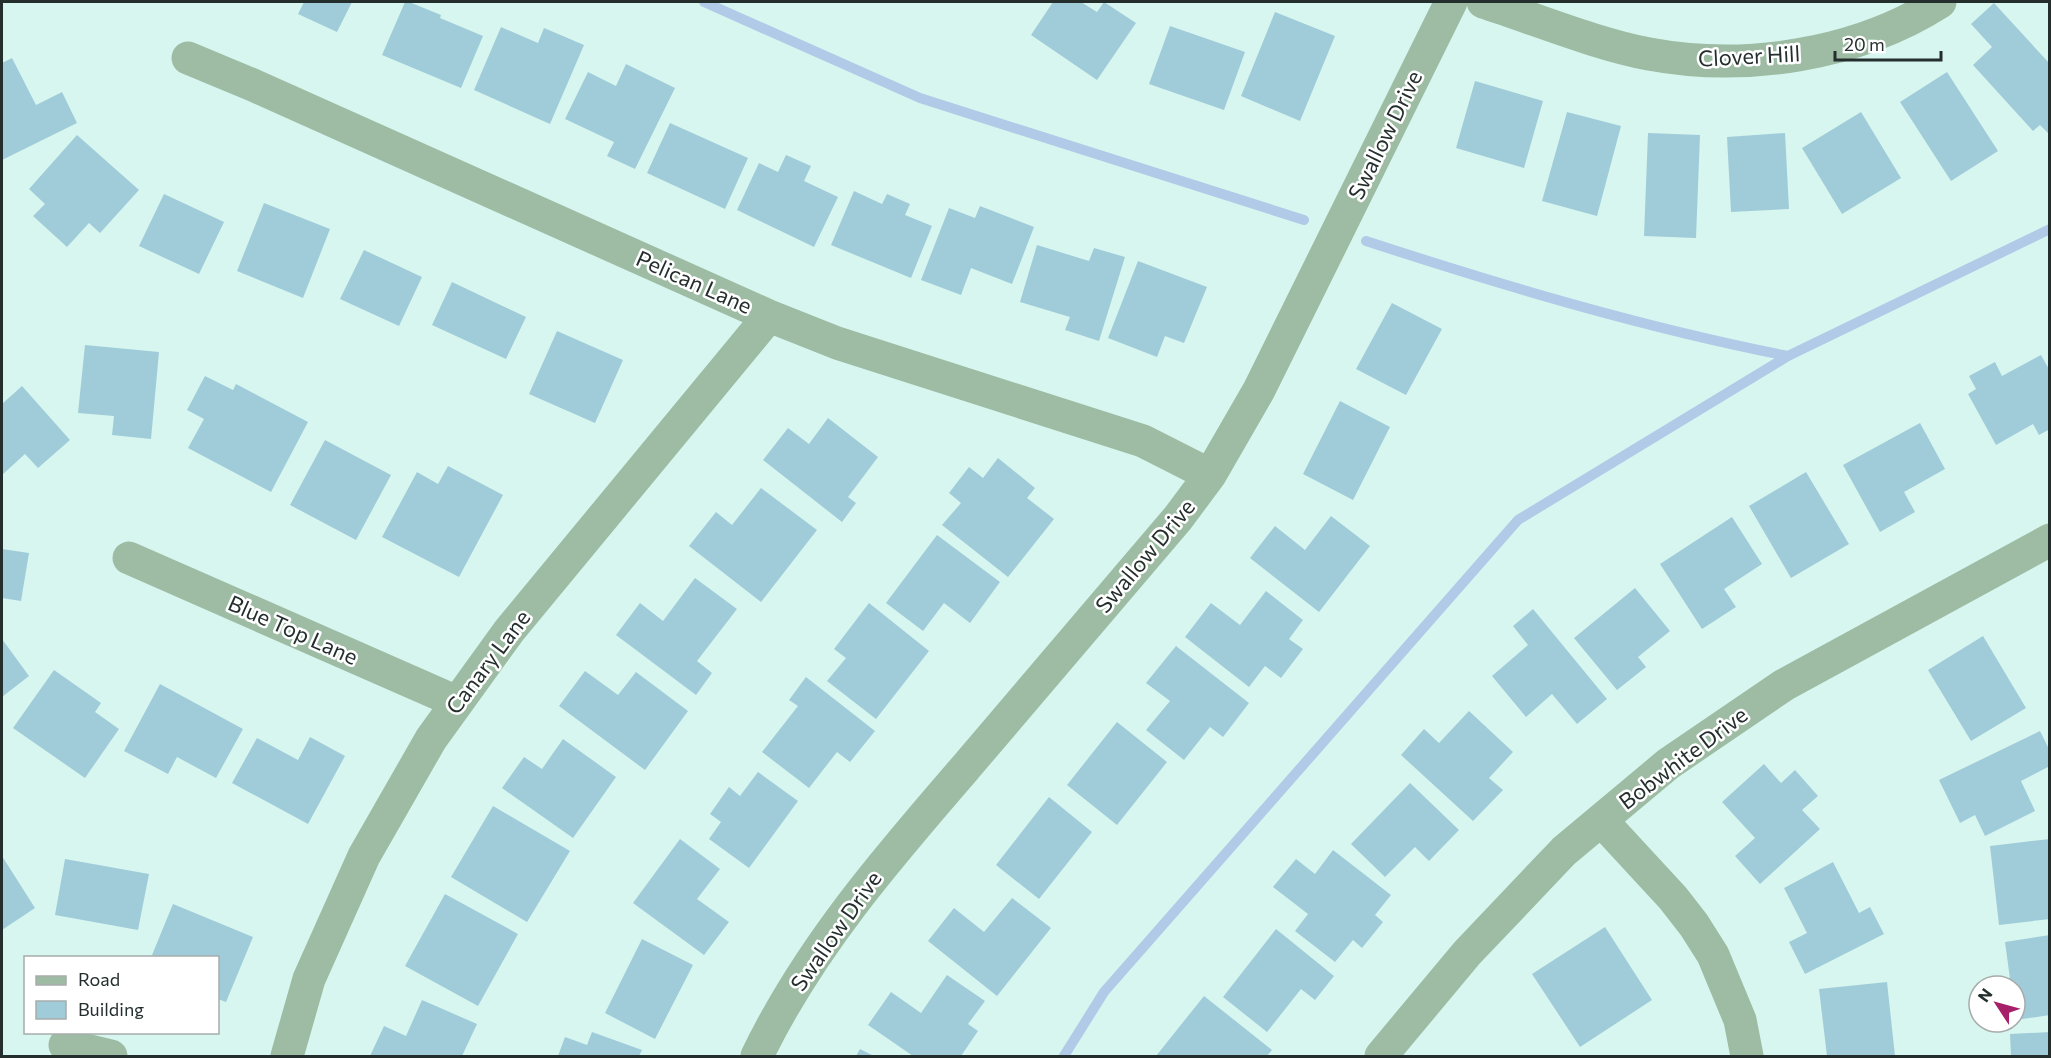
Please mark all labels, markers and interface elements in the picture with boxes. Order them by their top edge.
scale bar [1835,24,1942,62]
text: 20 m [1844,33,1885,55]
street label: Clover Hill [1697,39,1801,72]
street label: Swallow Drive [1342,66,1427,204]
street label: Pelican Lane [632,244,756,319]
street label: Swallow Drive [1089,493,1200,618]
street label: Blue Top Lane [224,589,362,670]
street label: Canary Lane [440,604,536,719]
street label: Bobwhite Drive [1613,701,1752,815]
street label: Swallow Drive [784,866,887,996]
legend [24,956,219,1034]
text: Road [78,968,120,990]
north arrow [1967,974,2027,1034]
text: N [1973,984,1996,1005]
text: Building [78,998,144,1020]

